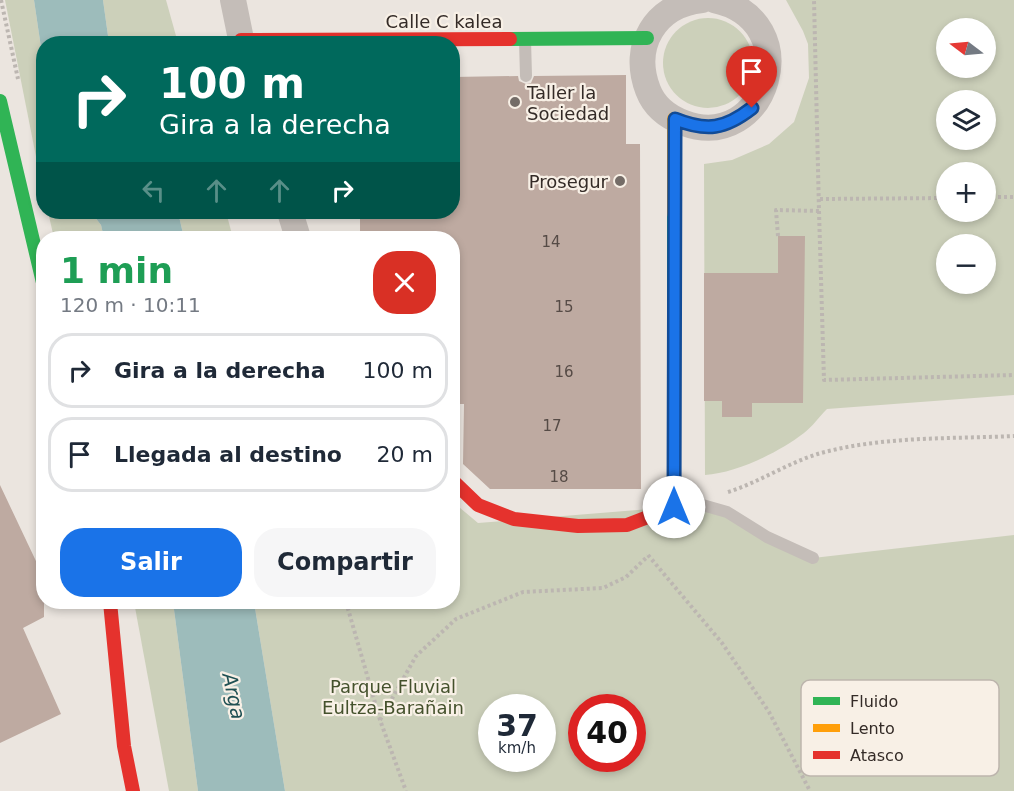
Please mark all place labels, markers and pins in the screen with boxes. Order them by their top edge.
pin [726,46,777,108]
place label: Taller la Sociedad [526,82,609,124]
marker: Taller la Sociedad [508,95,522,109]
place label: Prosegur [529,171,609,192]
marker: Prosegur [613,174,627,188]

